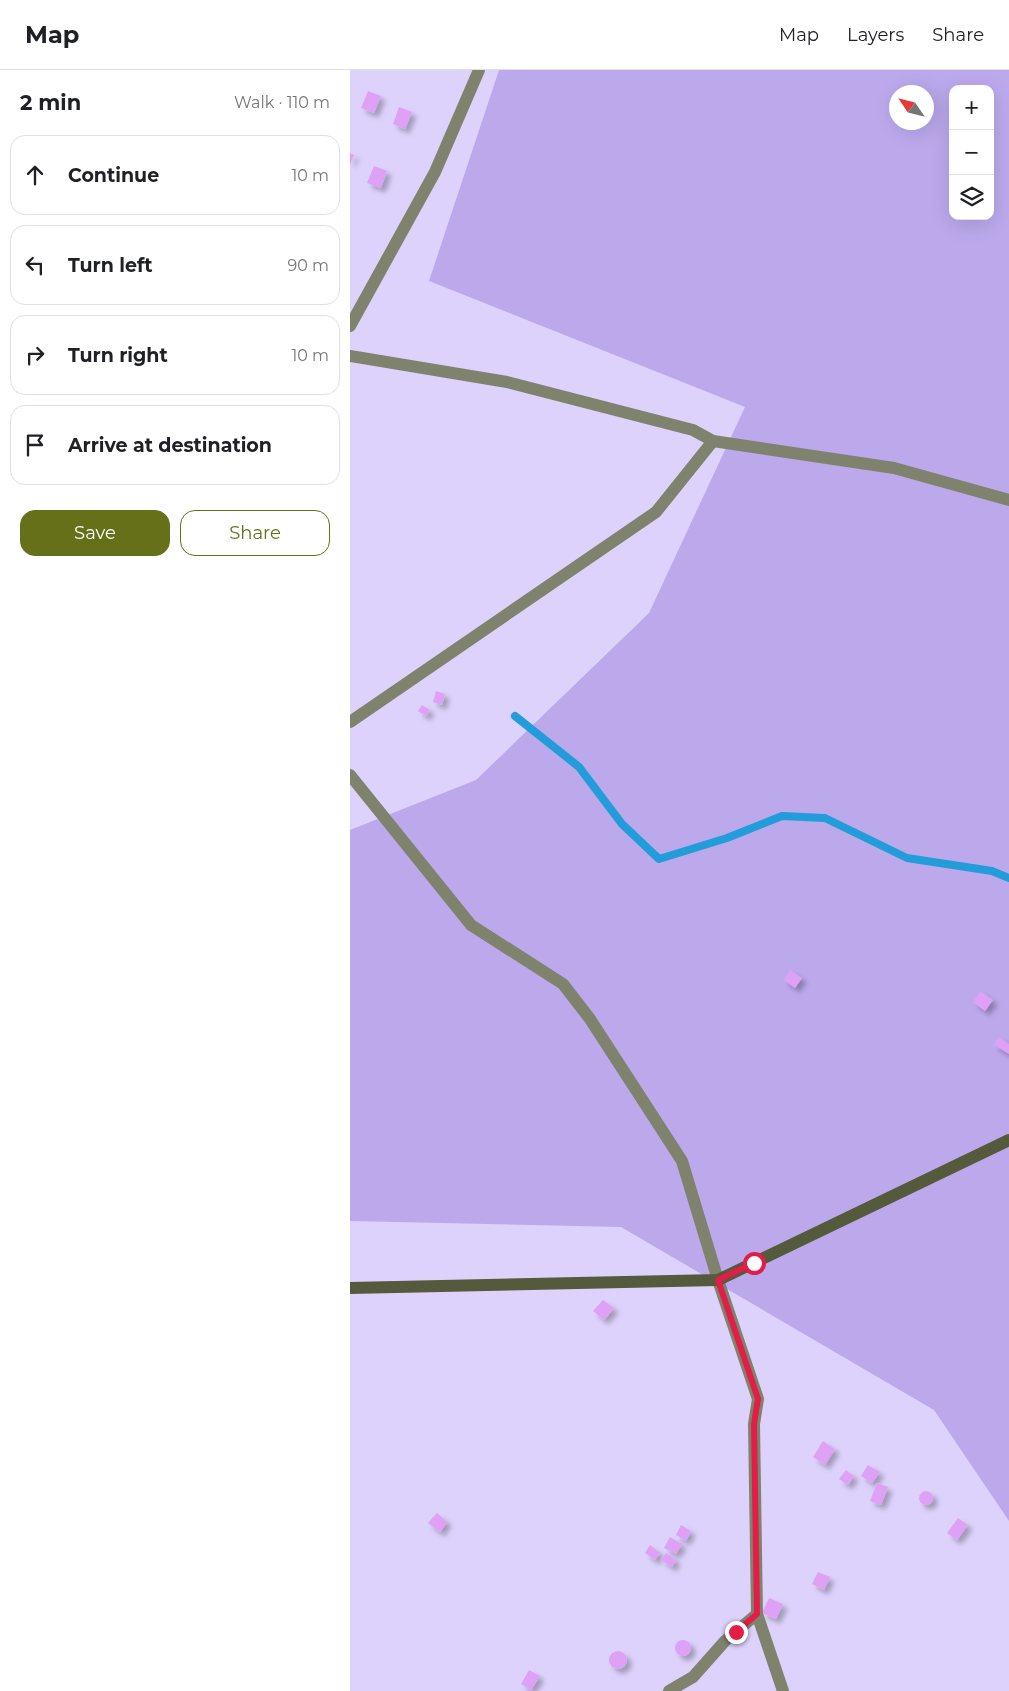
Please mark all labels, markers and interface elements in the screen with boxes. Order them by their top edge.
text: Map [25,20,79,49]
text: Map [779,24,819,46]
text: Layers [847,24,904,46]
text: Share [932,24,984,46]
north arrow [889,85,934,130]
map controls [949,85,994,220]
button: + [949,85,994,130]
text: 2 min [20,90,81,115]
text: Walk · 110 m [234,93,330,112]
button: − [949,130,994,175]
icon: ahead [21,161,49,189]
text: Continue [68,164,159,187]
text: 10 m [291,166,329,185]
button: layers [949,175,994,220]
icon: left [21,251,49,279]
text: Turn left [68,254,153,277]
text: 90 m [287,256,329,275]
icon: right [21,341,49,369]
text: Turn right [68,344,168,367]
text: 10 m [291,346,329,365]
icon: arrive [21,431,49,459]
text: Arrive at destination [68,434,272,457]
button: Save [20,510,170,556]
button: Share [180,510,330,556]
route start [743,1252,766,1275]
route end [725,1621,748,1644]

